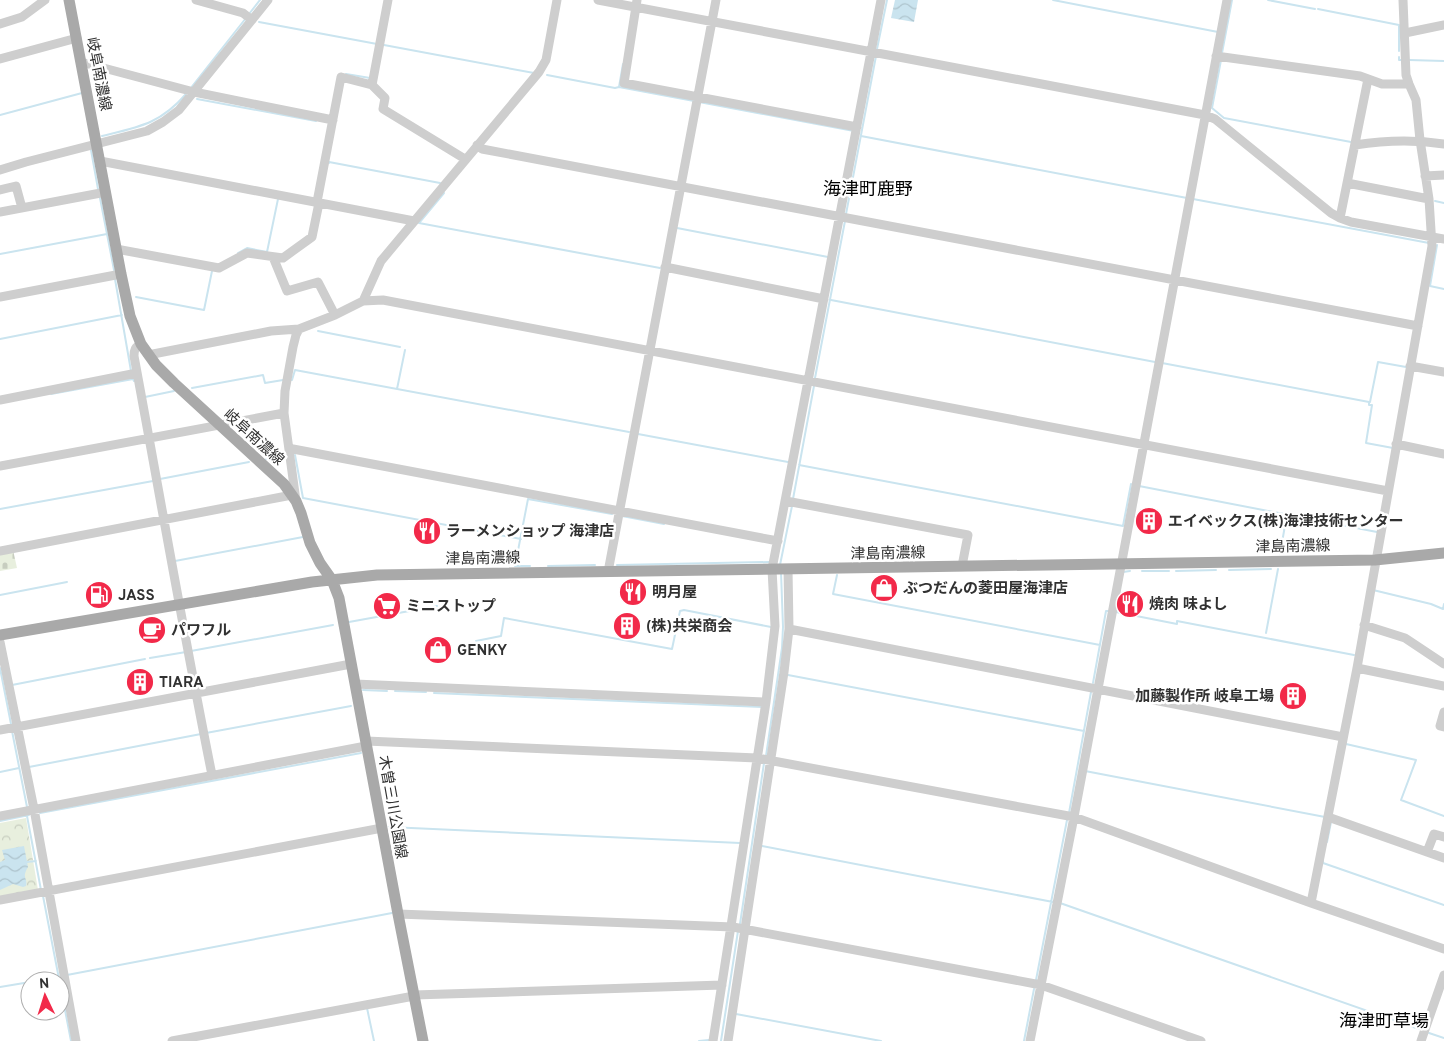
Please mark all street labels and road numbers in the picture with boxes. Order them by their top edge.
street label: 岐阜南濃線 [81,36,114,113]
street label: 岐阜南濃線 [219,406,287,470]
street label: 津島南濃線 [1255,537,1331,558]
street label: 津島南濃線 [850,544,926,565]
street label: 津島南濃線 [445,549,521,570]
street label: 木曽三川公園線 [373,754,410,861]

